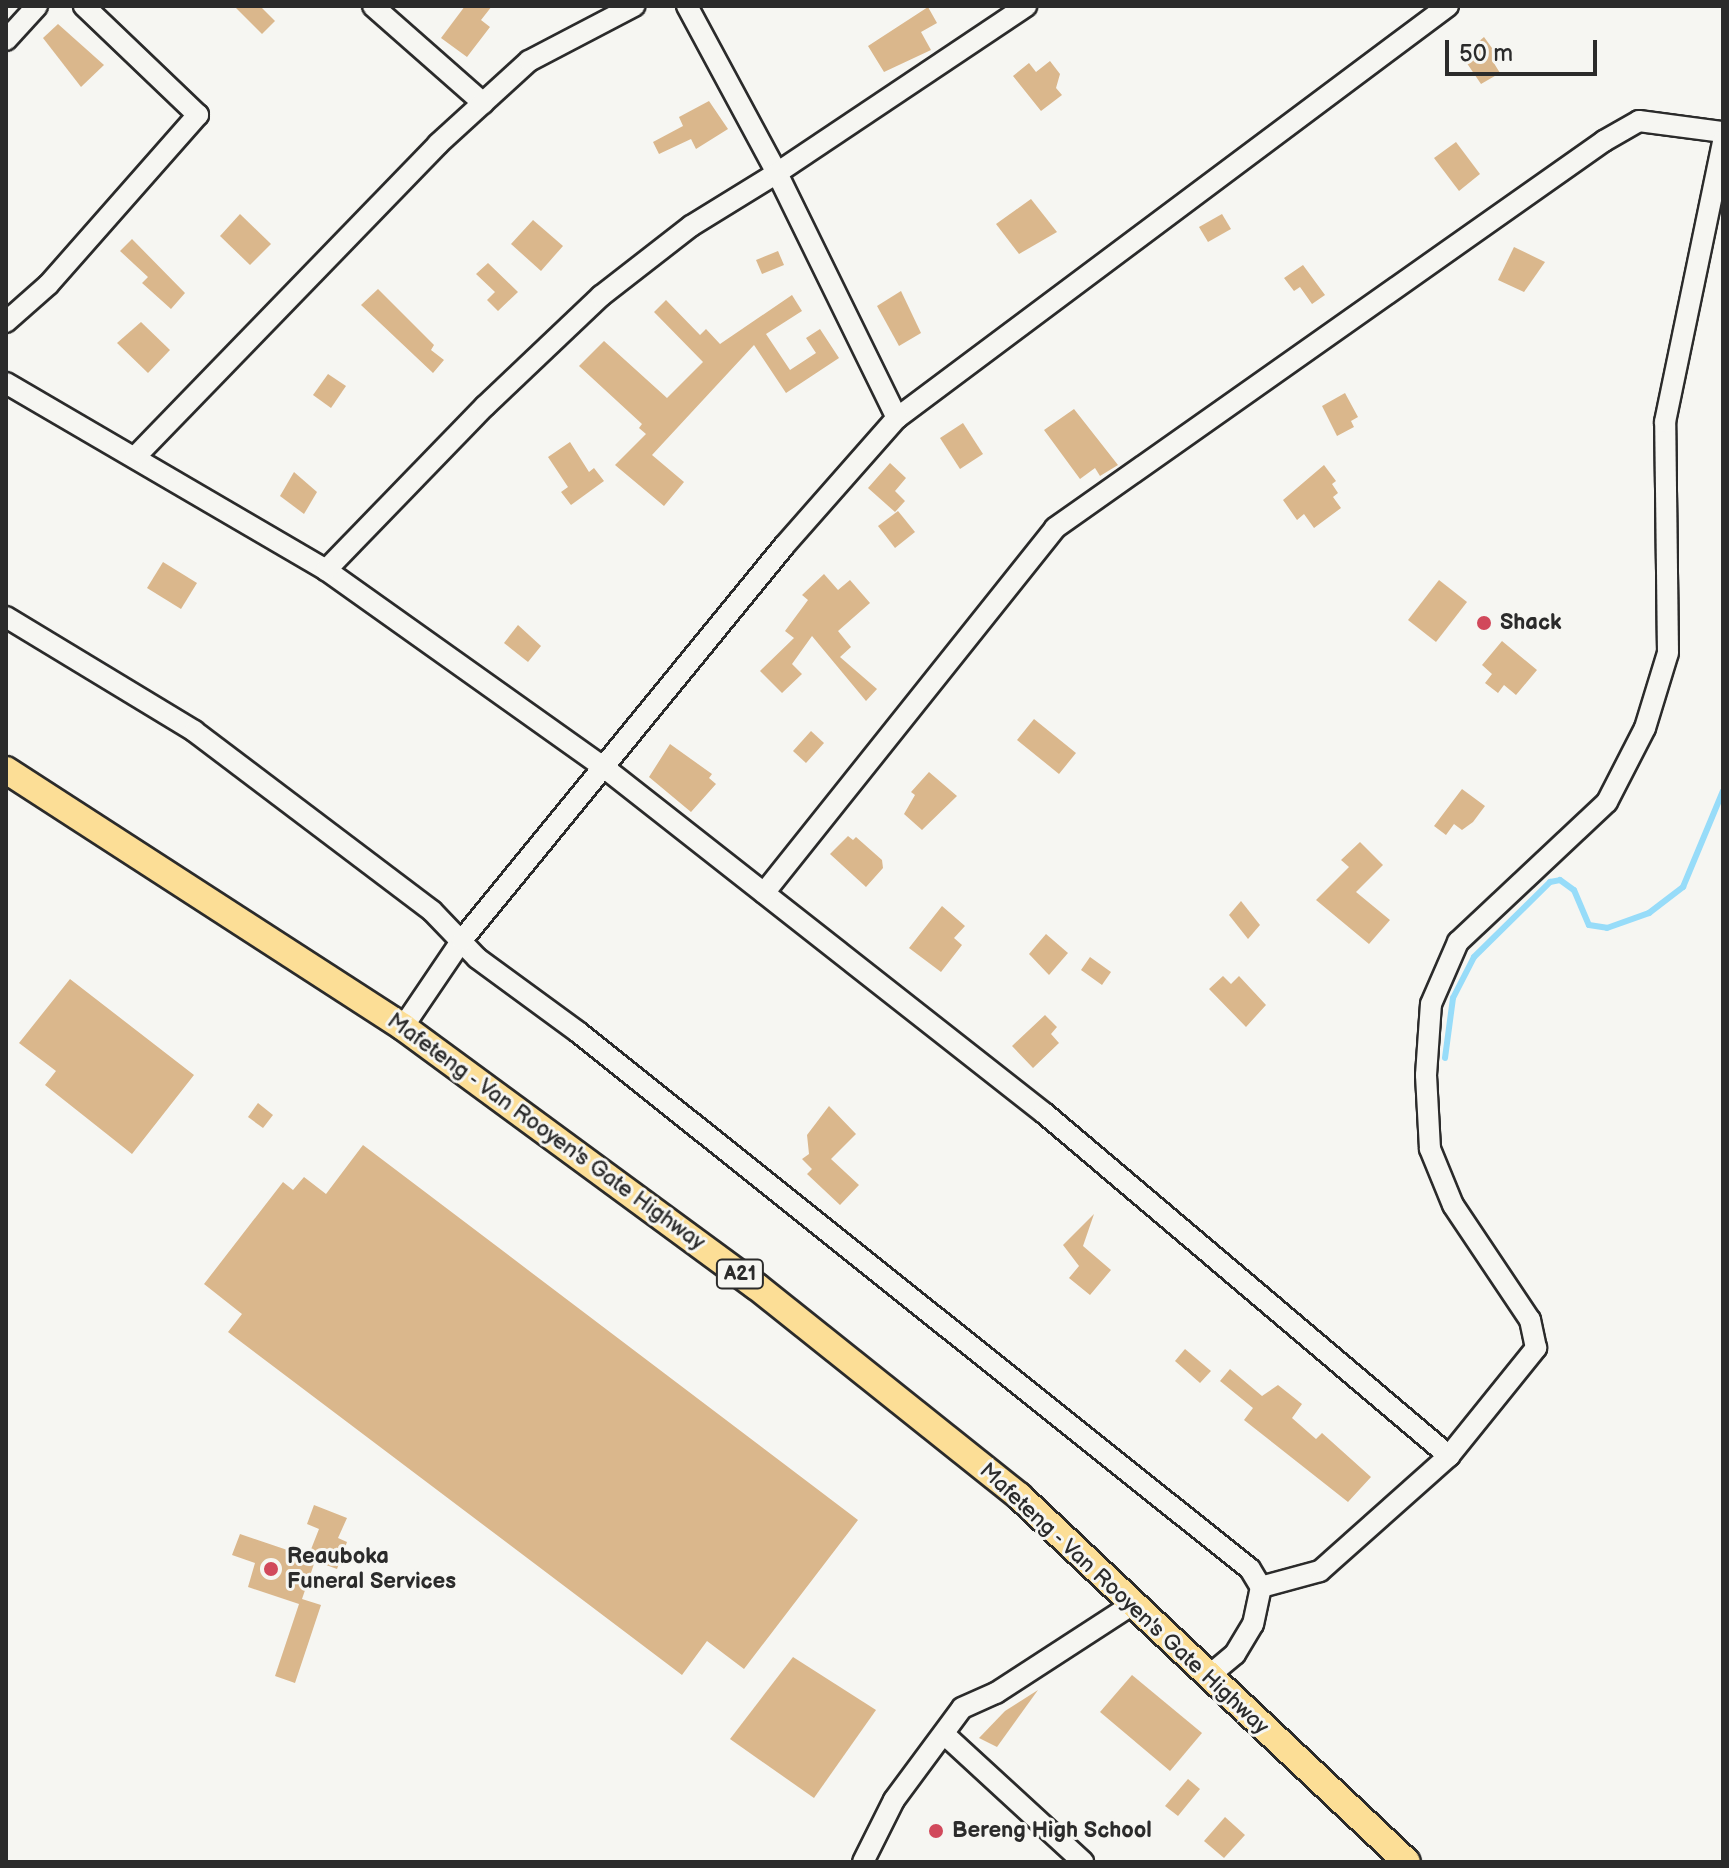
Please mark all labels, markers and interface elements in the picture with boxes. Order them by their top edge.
scale bar [1449,24,1601,74]
text: 50 m [1459,39,1513,68]
place label: Shack [1500,610,1562,636]
marker: Shack [1475,614,1493,632]
street label: Mafeteng - Van Rooyen's Gate Highway [381,1007,711,1257]
road number: A21 [714,1258,766,1290]
street label: Mafeteng - Van Rooyen's Gate Highway [973,1457,1275,1741]
place label: Reauboka Funeral Services [287,1543,456,1594]
marker: Reauboka Funeral Services [262,1560,280,1578]
place label: Bereng High School [952,1818,1152,1844]
marker: Bereng High School [927,1822,945,1840]

